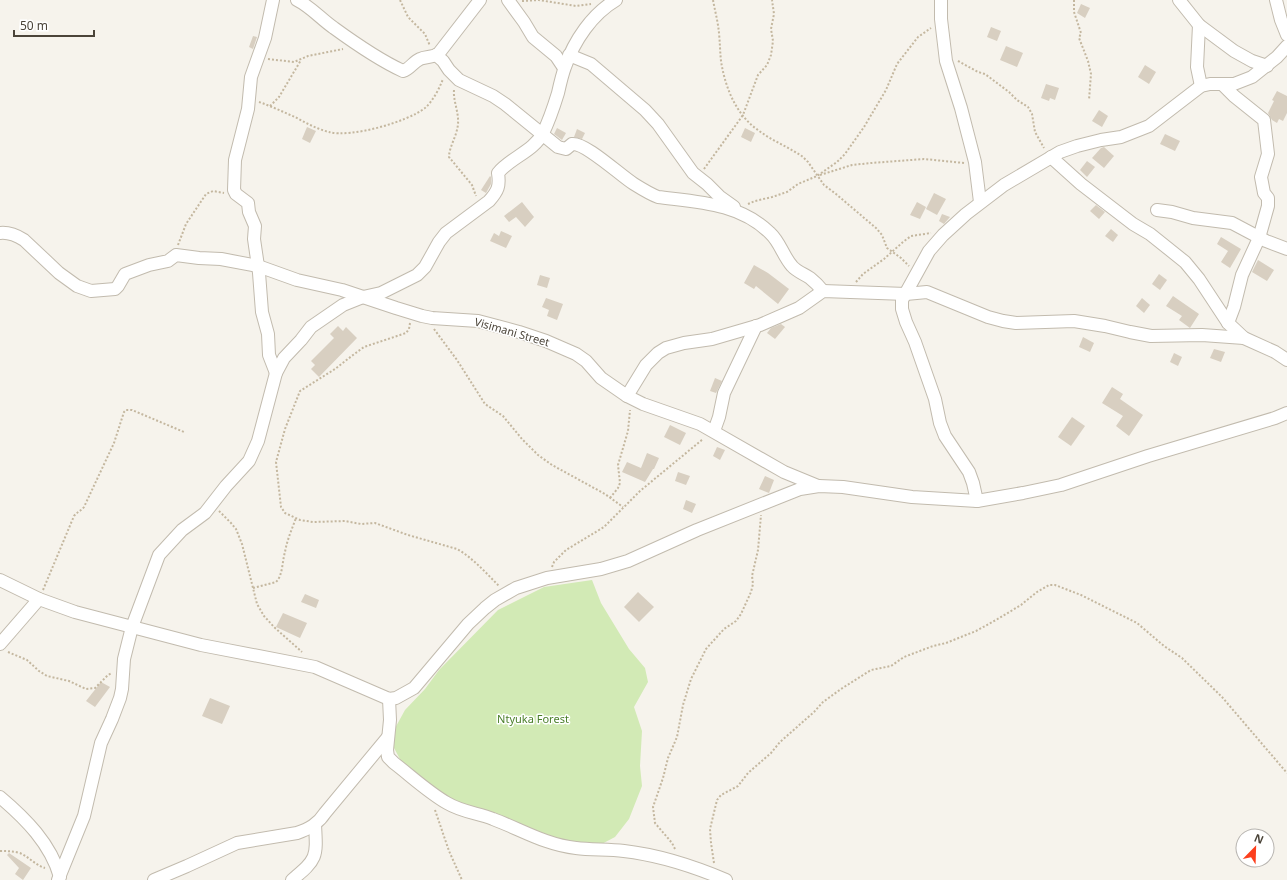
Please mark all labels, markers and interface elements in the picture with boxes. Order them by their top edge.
scale bar [14,12,94,38]
text: 50 m [20,17,48,34]
street label: Visimani Street [473,314,551,349]
park label: Ntyuka Forest [497,711,569,726]
north arrow [1235,828,1275,868]
text: N [1252,830,1266,847]

